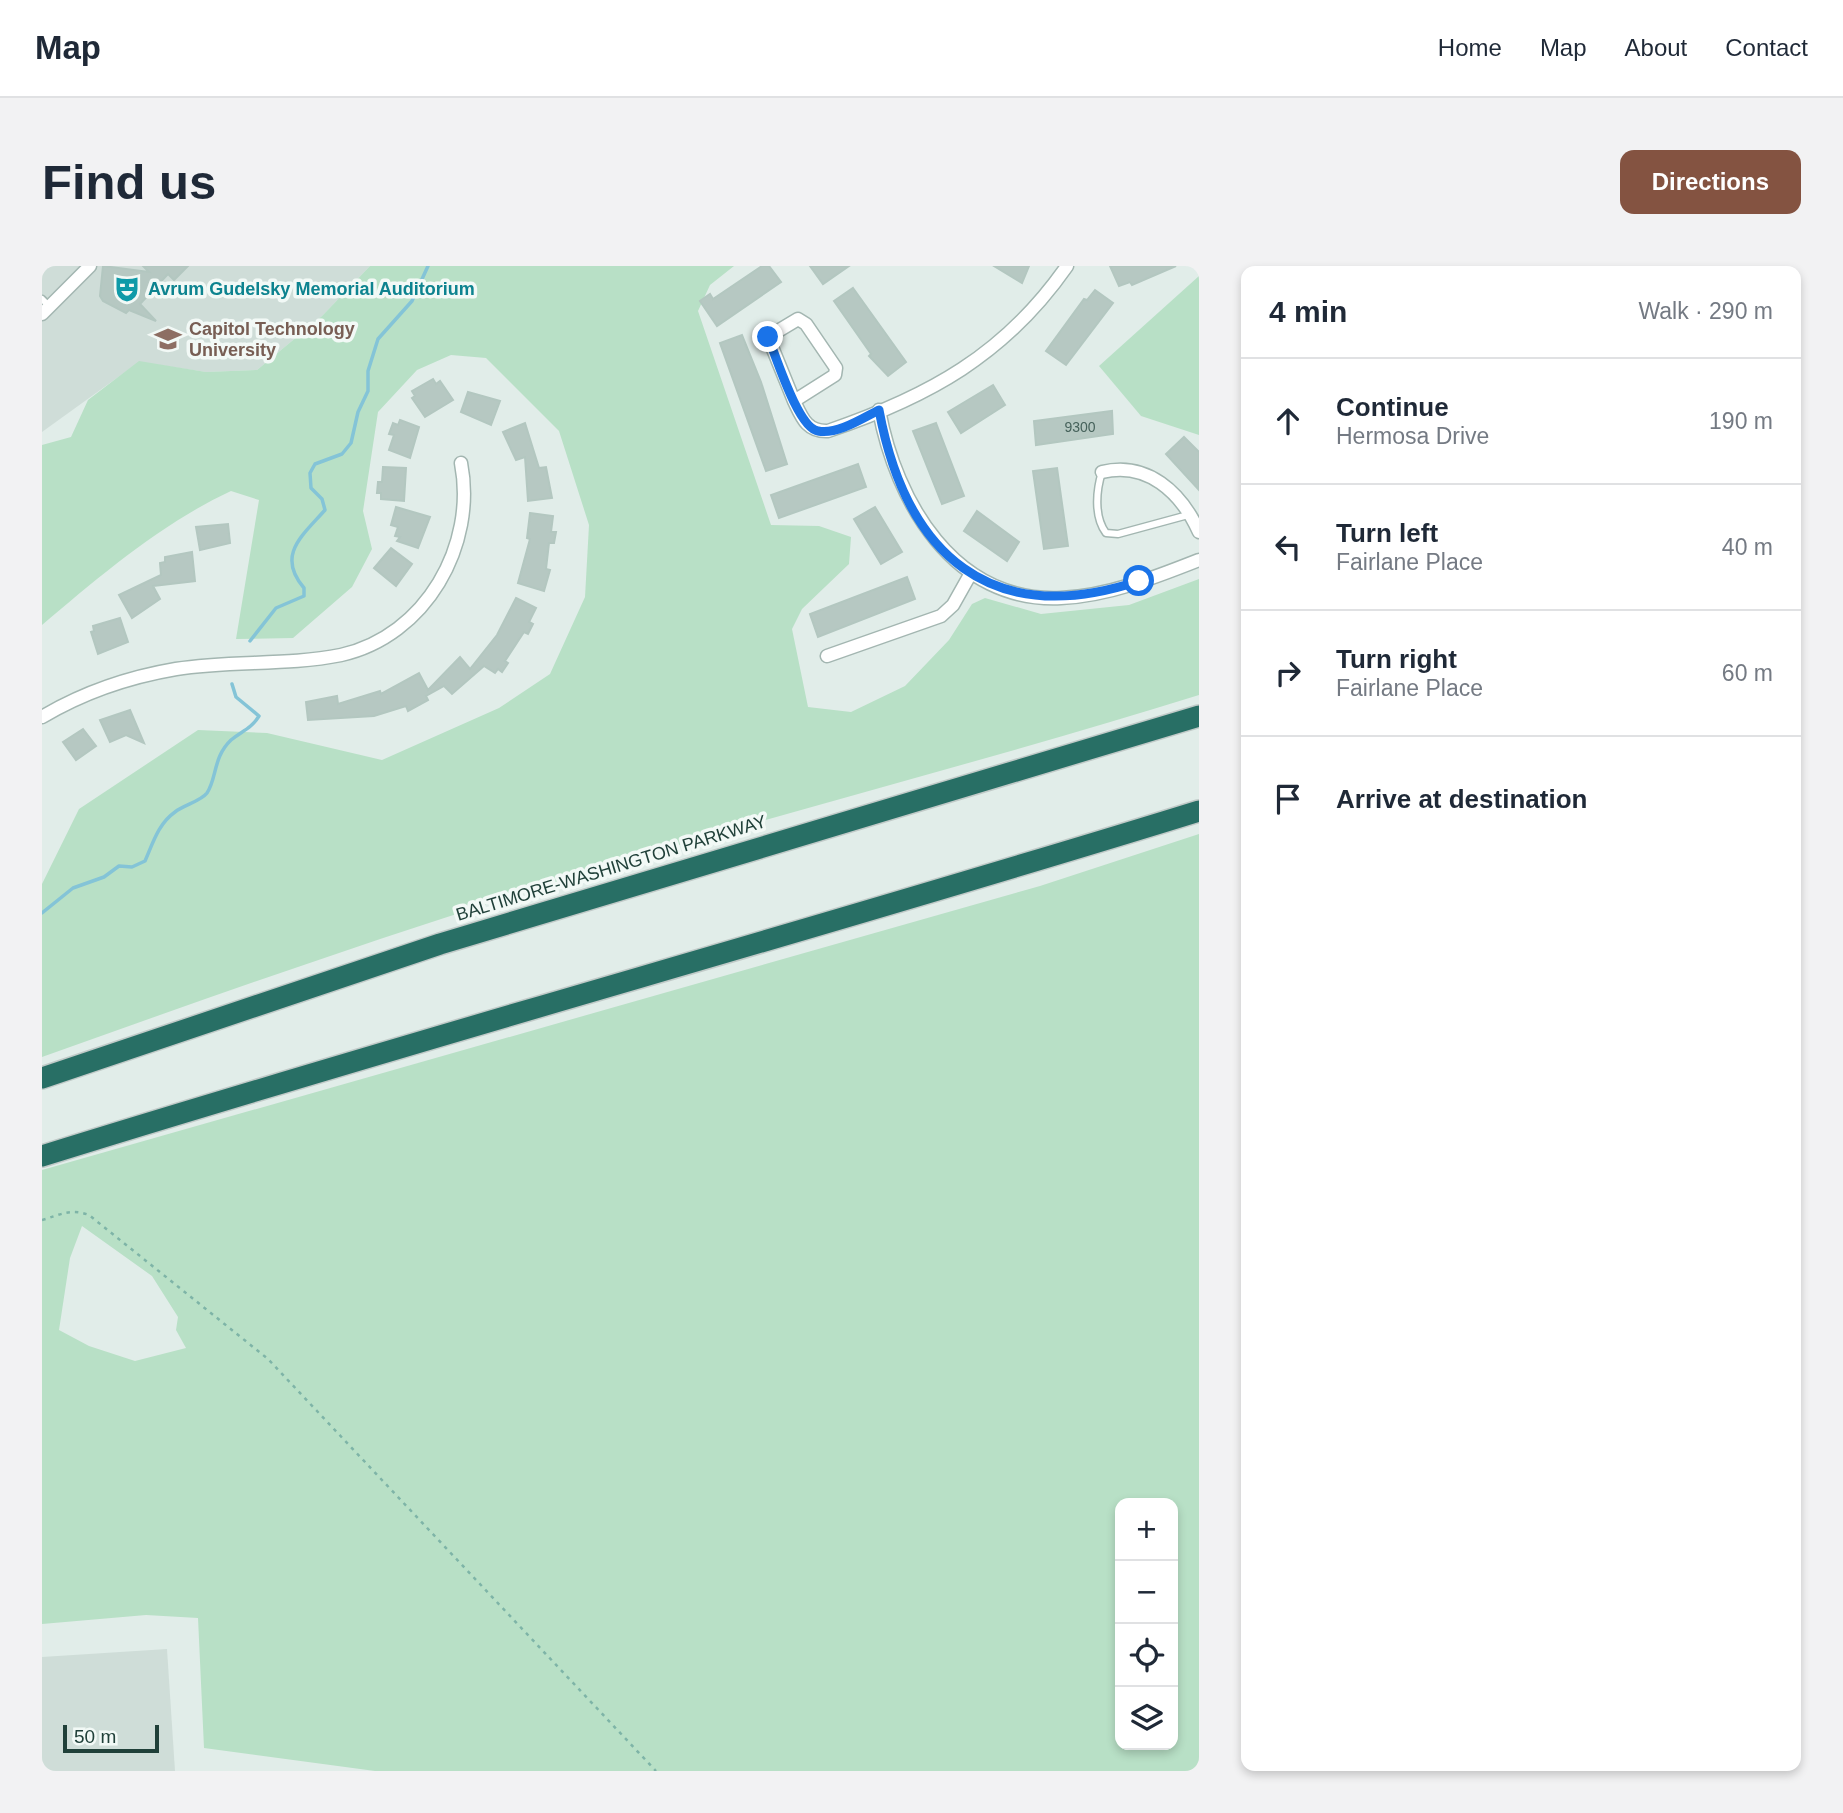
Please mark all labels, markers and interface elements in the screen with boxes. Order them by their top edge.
text: Map [35,29,101,66]
text: Home [1438,34,1502,61]
text: Map [1540,34,1587,61]
text: About [1625,34,1687,61]
text: Contact [1725,34,1808,61]
button: Directions [1620,150,1801,214]
text: Find us [42,155,216,209]
theatre icon: Avrum Gudelsky Memorial Auditorium [112,274,142,304]
place label: Avrum Gudelsky Memorial Auditorium [148,279,475,299]
text: 4 min [1269,295,1347,328]
text: Walk · 290 m [1638,298,1773,324]
place label: Capitol Technology University [189,319,355,360]
route end [752,321,783,352]
school or university icon: Capitol Technology University [153,324,183,354]
text: Continue [1336,392,1449,422]
icon: ahead [1269,402,1307,440]
text: 190 m [1709,408,1773,434]
house number: 9300 [1064,419,1096,435]
text: Hermosa Drive [1336,423,1489,449]
text: Turn left [1336,518,1438,548]
icon: left [1269,528,1307,566]
text: 40 m [1722,534,1773,560]
text: Fairlane Place [1336,549,1483,575]
route start [1123,565,1154,596]
text: Turn right [1336,644,1457,674]
icon: right [1269,654,1307,692]
text: 60 m [1722,660,1773,686]
text: Fairlane Place [1336,675,1483,701]
icon: arrive [1269,780,1307,818]
text: Arrive at destination [1336,784,1587,814]
street label: BALTIMORE-WASHINGTON PARKWAY [453,811,769,925]
map controls [1115,1498,1178,1750]
button: + [1115,1498,1178,1561]
button: − [1115,1561,1178,1624]
button: locate [1115,1624,1178,1687]
button: layers [1115,1687,1178,1750]
scale bar [63,1722,159,1754]
text: 50 m [74,1726,116,1747]

